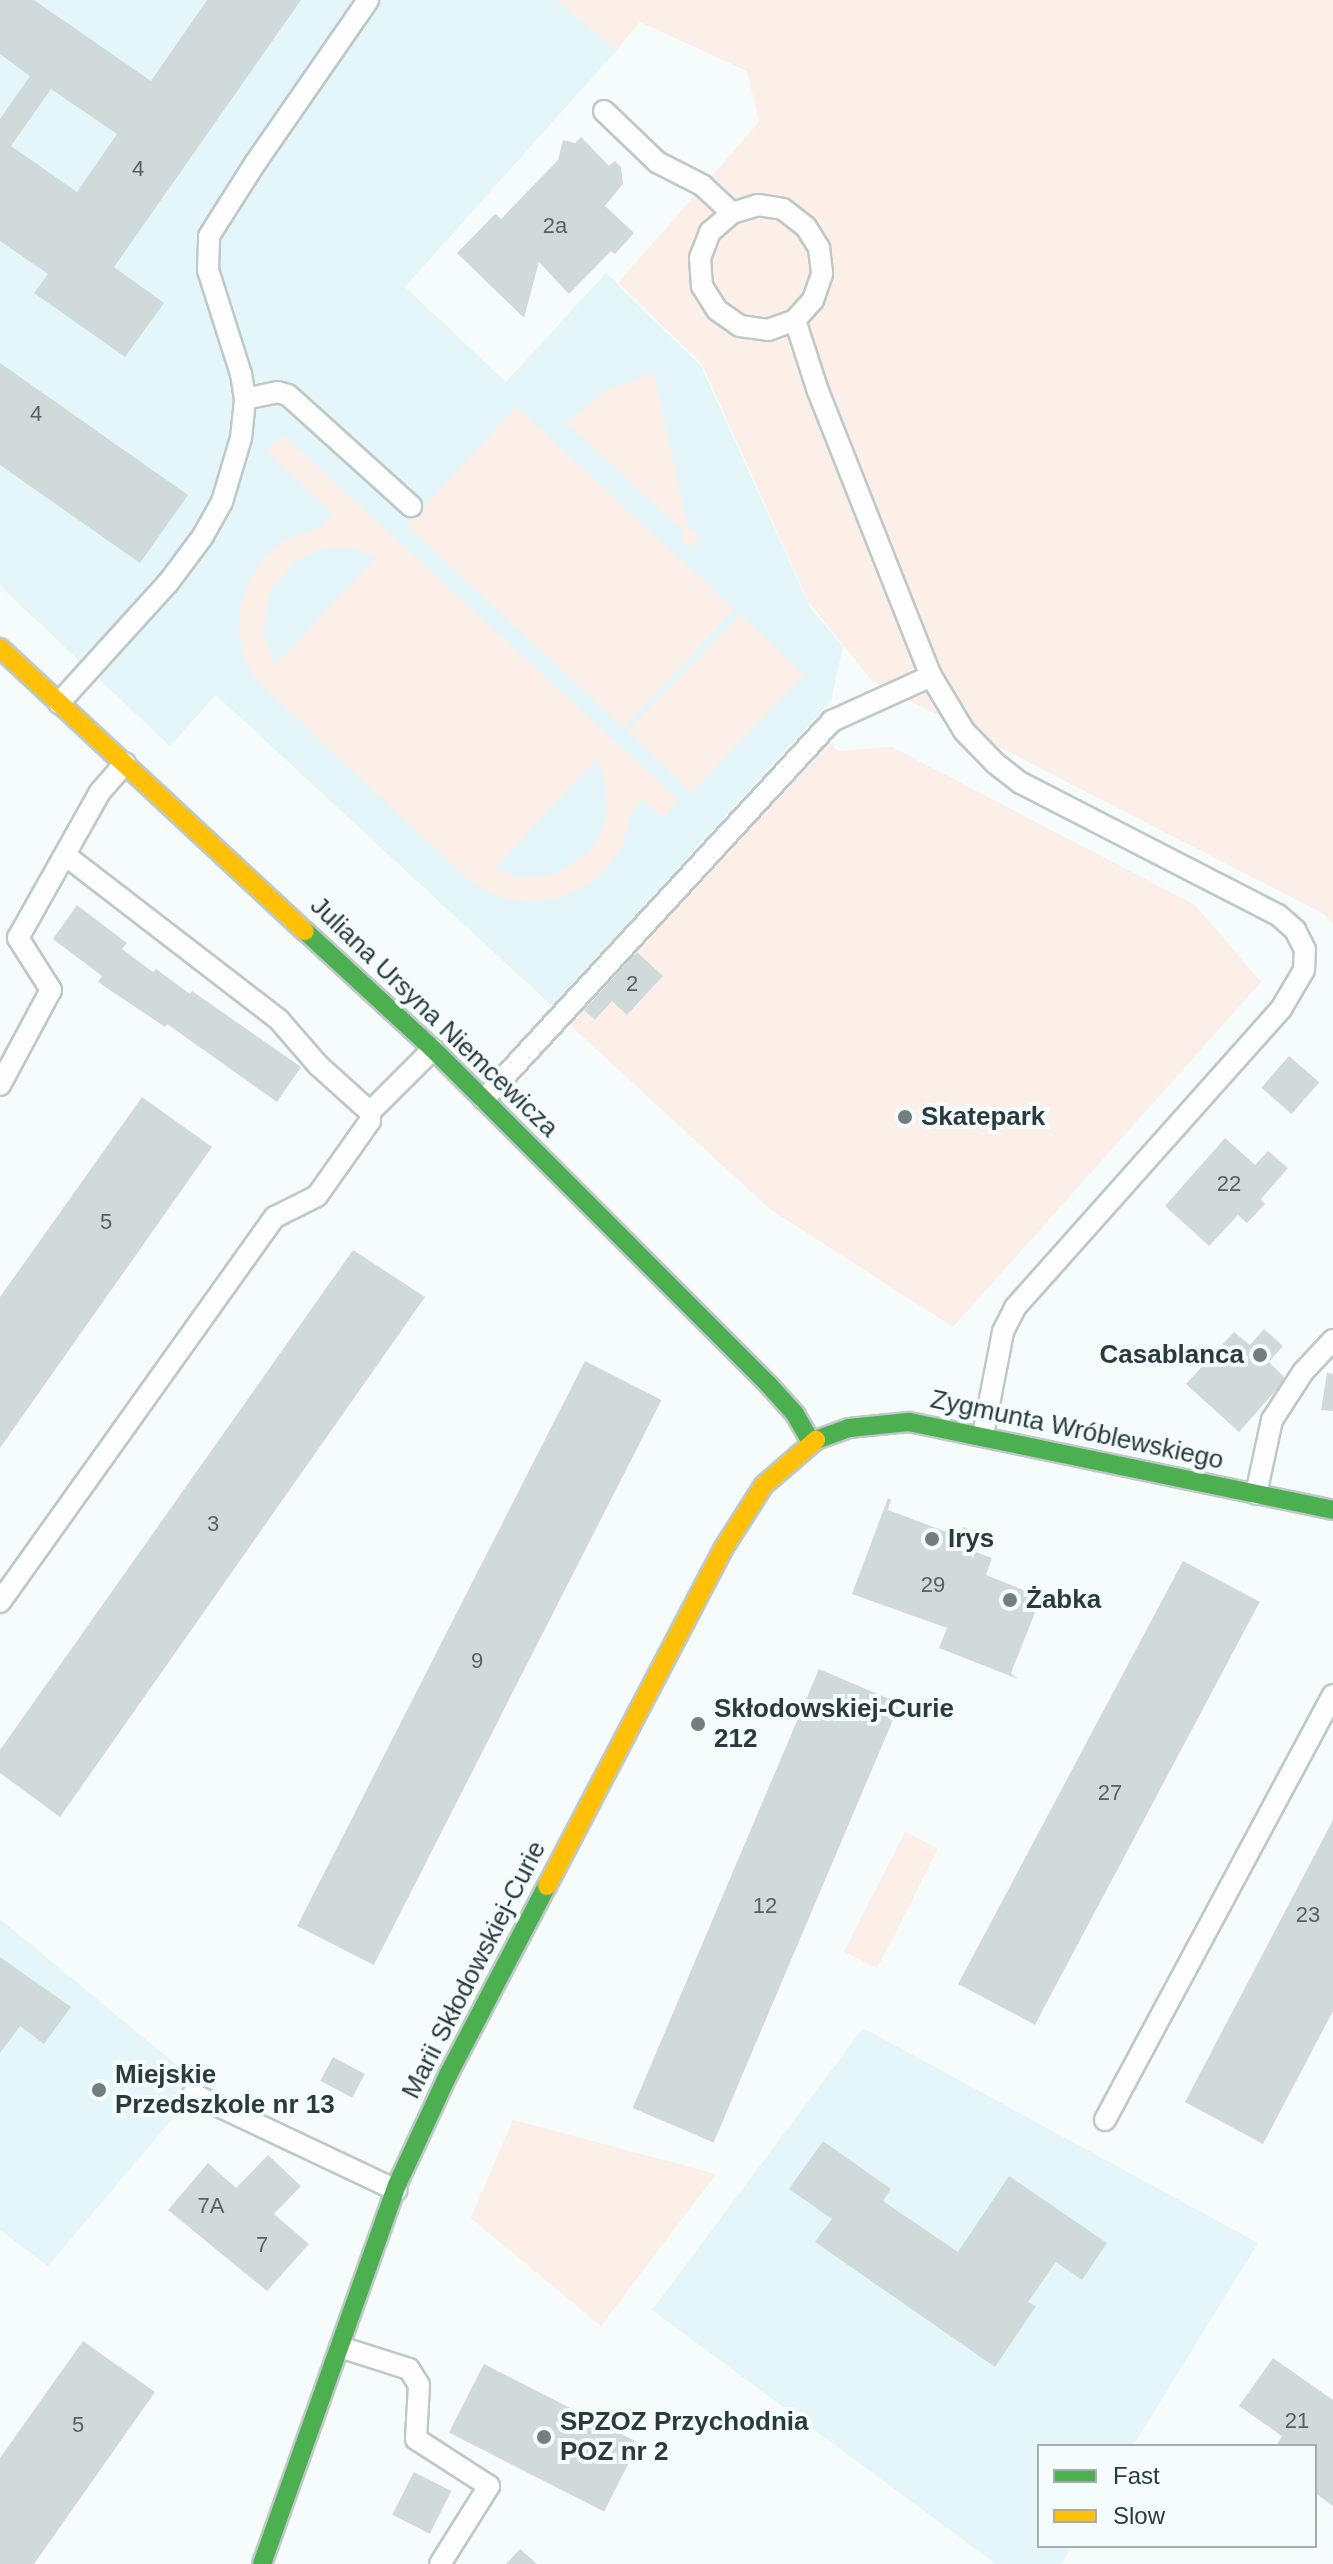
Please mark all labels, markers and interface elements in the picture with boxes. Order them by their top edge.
house number: 4 [132,156,144,182]
house number: 2a [543,213,567,239]
house number: 4 [30,401,42,427]
street label: Juliana Ursyna Niemcewicza [304,890,564,1144]
house number: 2 [626,971,638,997]
place label: Skatepark [921,1101,1045,1133]
marker: Skatepark [896,1108,914,1126]
house number: 22 [1217,1171,1241,1197]
house number: 5 [100,1209,112,1235]
place label: Casablanca [1099,1339,1244,1371]
marker: Casablanca [1251,1346,1269,1364]
street label: Zygmunta Wróblewskiego [928,1384,1226,1476]
house number: 3 [207,1511,219,1537]
place label: Irys [948,1523,994,1555]
marker: Irys [923,1530,941,1548]
house number: 29 [921,1572,945,1598]
place label: Żabka [1026,1584,1101,1616]
marker: Żabka [1001,1591,1019,1609]
house number: 9 [471,1648,483,1674]
place label: Skłodowskiej-Curie 212 [714,1693,954,1754]
marker: Skłodowskiej-Curie 212 [689,1715,707,1733]
house number: 27 [1098,1780,1122,1806]
street label: Marii Skłodowskiej-Curie [395,1836,553,2104]
house number: 12 [753,1893,777,1919]
house number: 23 [1296,1902,1320,1928]
place label: Miejskie Przedszkole nr 13 [115,2059,335,2120]
marker: Miejskie Przedszkole nr 13 [90,2081,108,2099]
house number: 7A [198,2193,224,2219]
house number: 7 [256,2232,268,2258]
place label: SPZOZ Przychodnia POZ nr 2 [560,2406,808,2468]
house number: 21 [1285,2408,1309,2434]
house number: 5 [72,2412,84,2438]
marker: SPZOZ Przychodnia POZ nr 2 [535,2428,553,2446]
legend [1037,2444,1317,2548]
text: Fast [1113,2462,1160,2489]
text: Slow [1113,2502,1165,2529]

